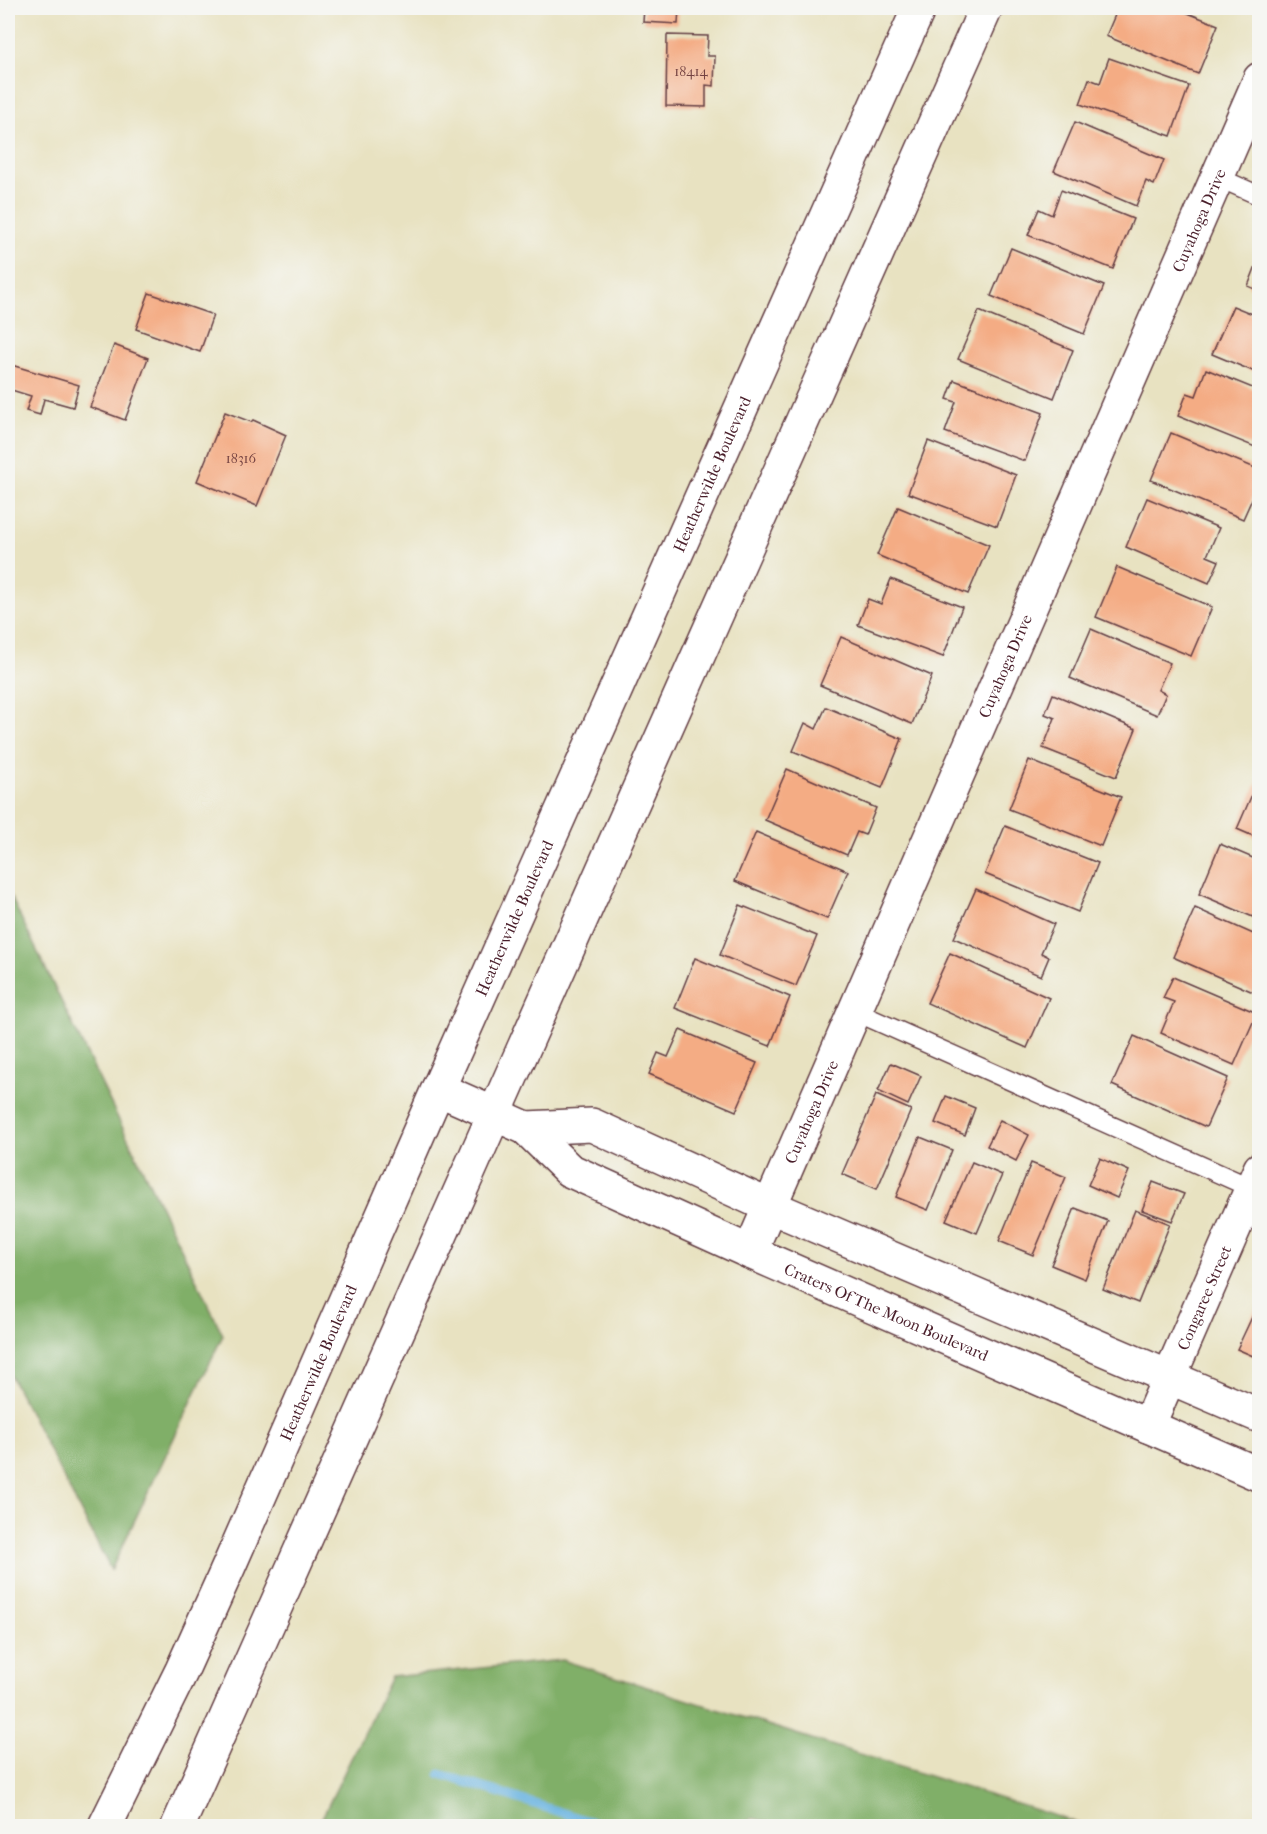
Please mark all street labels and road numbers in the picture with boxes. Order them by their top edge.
street label: Cuyahoga Drive [1168,166,1229,275]
street label: Heatherwilde Boulevard [669,393,755,555]
street label: Cuyahoga Drive [974,611,1036,721]
street label: Heatherwilde Boulevard [471,837,557,999]
street label: Cuyahoga Drive [780,1057,842,1166]
street label: Congaree Street [1173,1242,1235,1353]
street label: Craters Of The Moon Boulevard [781,1259,992,1365]
street label: Heatherwilde Boulevard [276,1282,361,1444]

